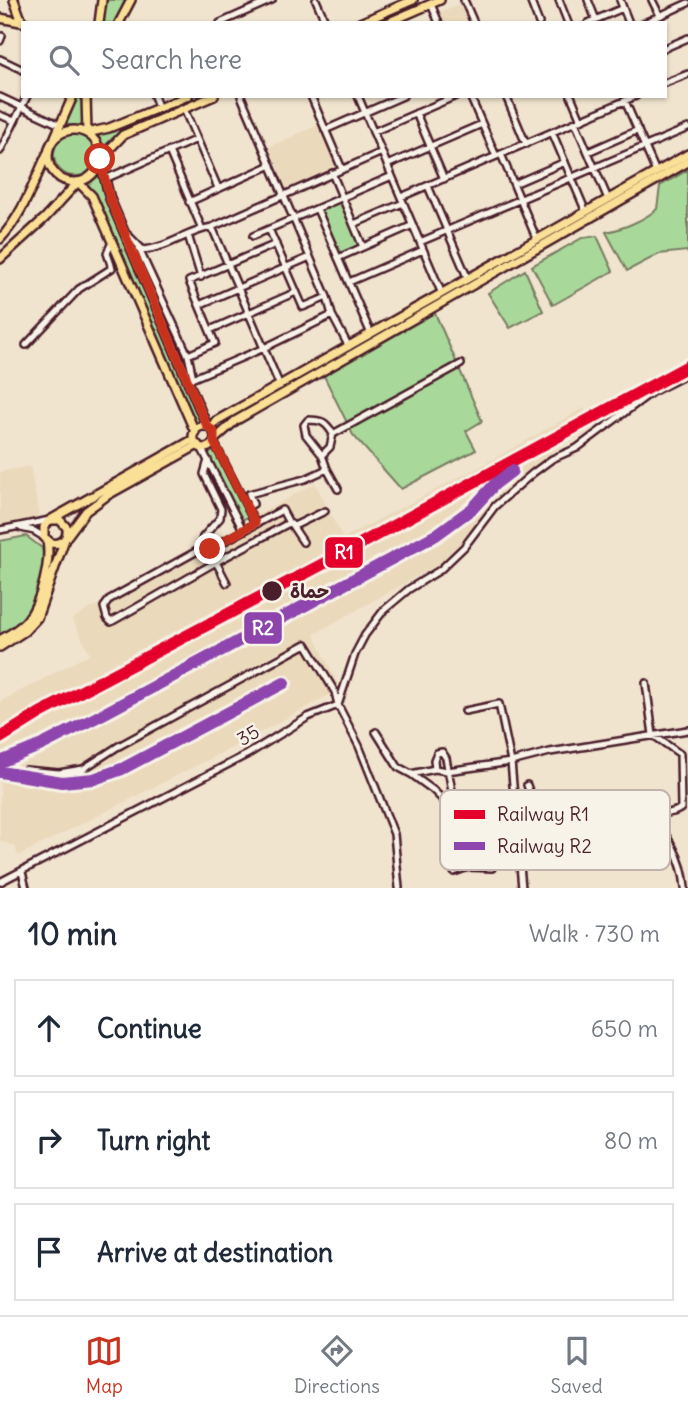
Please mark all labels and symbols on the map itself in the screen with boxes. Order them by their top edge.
route start [84,143,115,174]
route end [194,533,225,564]
line badge: R1 [324,536,364,569]
text: R1 [334,540,354,564]
marker: حماة [260,579,284,603]
place label: حماة [290,579,329,603]
line badge: R2 [243,611,283,645]
text: R2 [252,616,274,640]
street label: 35 [233,719,263,751]
legend [440,790,670,870]
text: Railway R1 [497,802,589,826]
text: Railway R2 [497,834,592,858]

